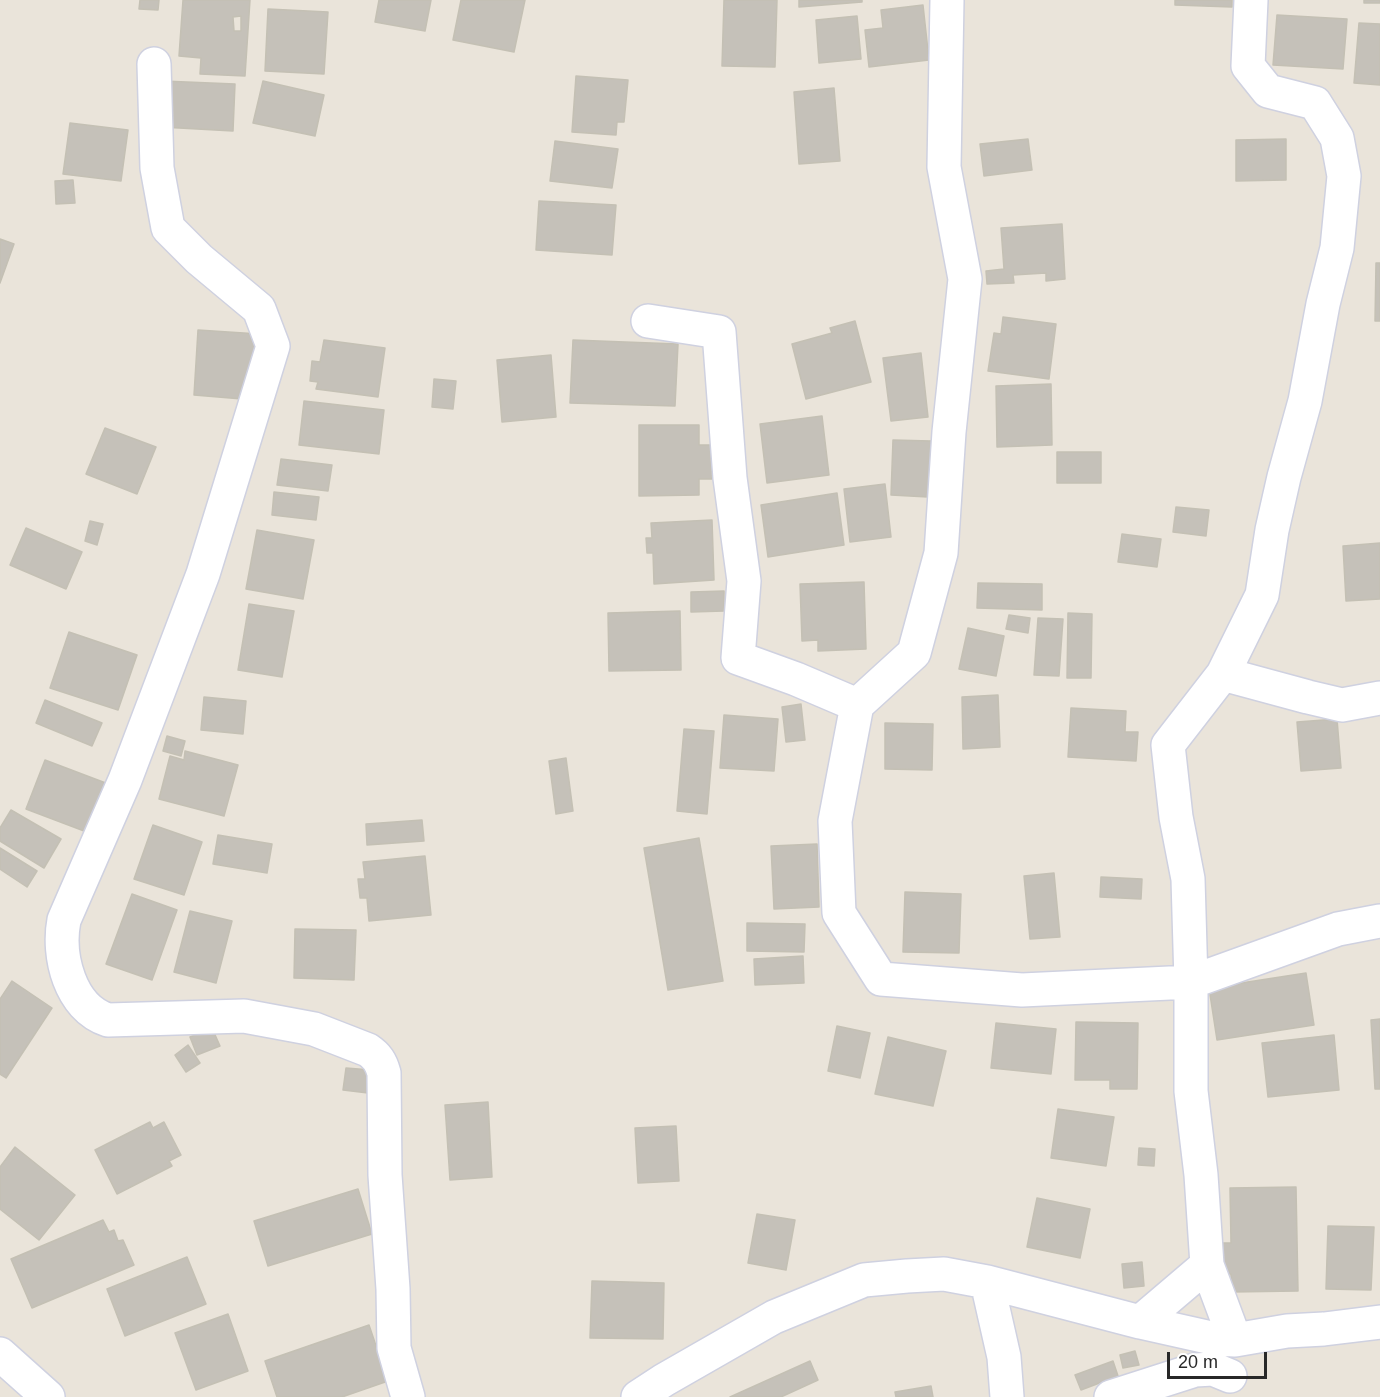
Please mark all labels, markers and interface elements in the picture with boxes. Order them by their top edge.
scale bar [1170,1340,1270,1378]
text: 20 m [1178,1352,1218,1372]

